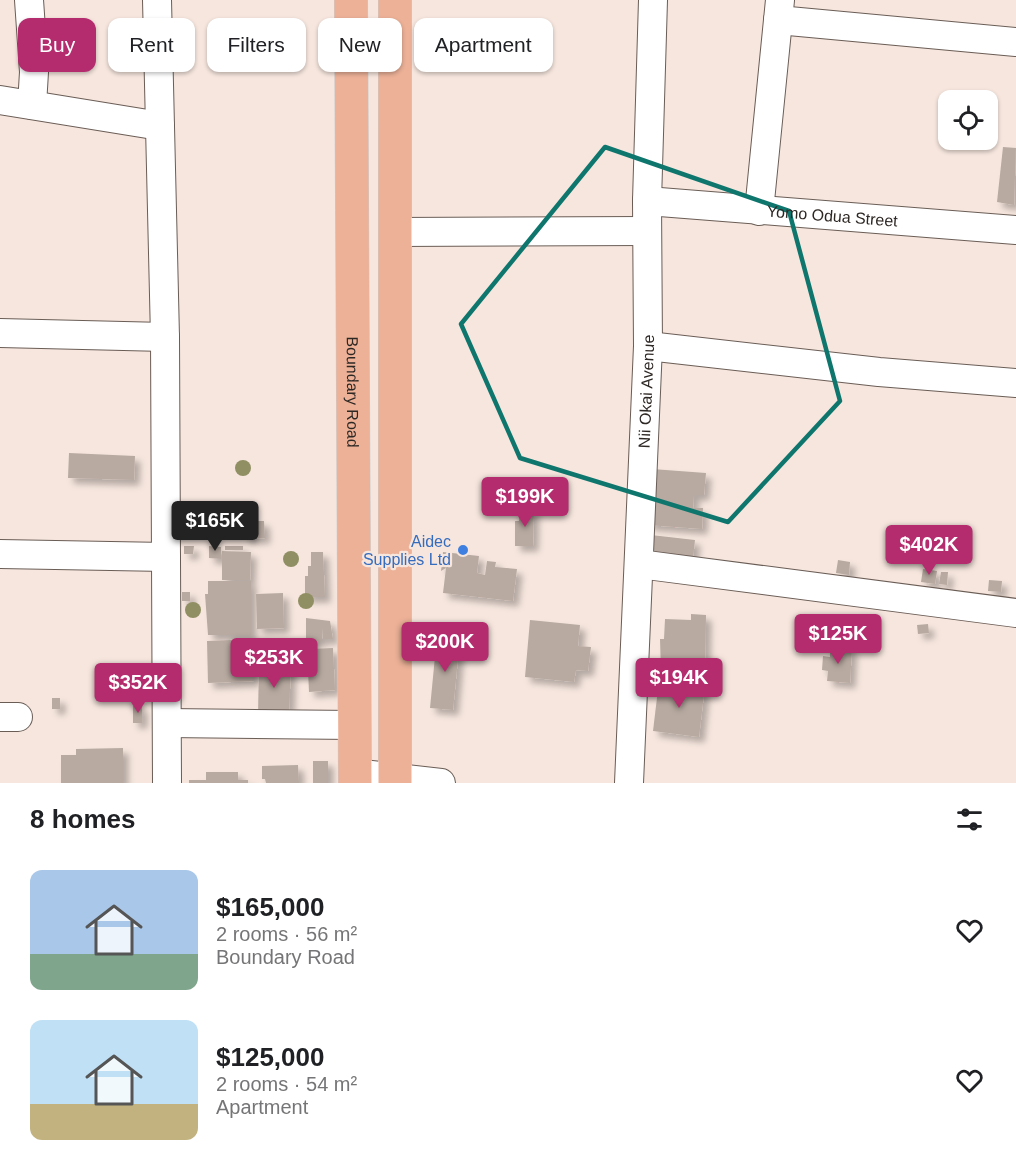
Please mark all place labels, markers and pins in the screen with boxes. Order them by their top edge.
pin: $199K [483,477,567,528]
pin: $165K [173,501,257,552]
pin: $402K [887,525,971,576]
place label: Aidec Supplies Ltd [363,533,451,568]
marker: Aidec Supplies Ltd [456,543,470,557]
pin: $125K [796,614,880,665]
pin: $200K [403,622,487,673]
pin: $253K [232,638,316,689]
pin: $194K [637,658,721,709]
pin: $352K [96,663,180,714]

